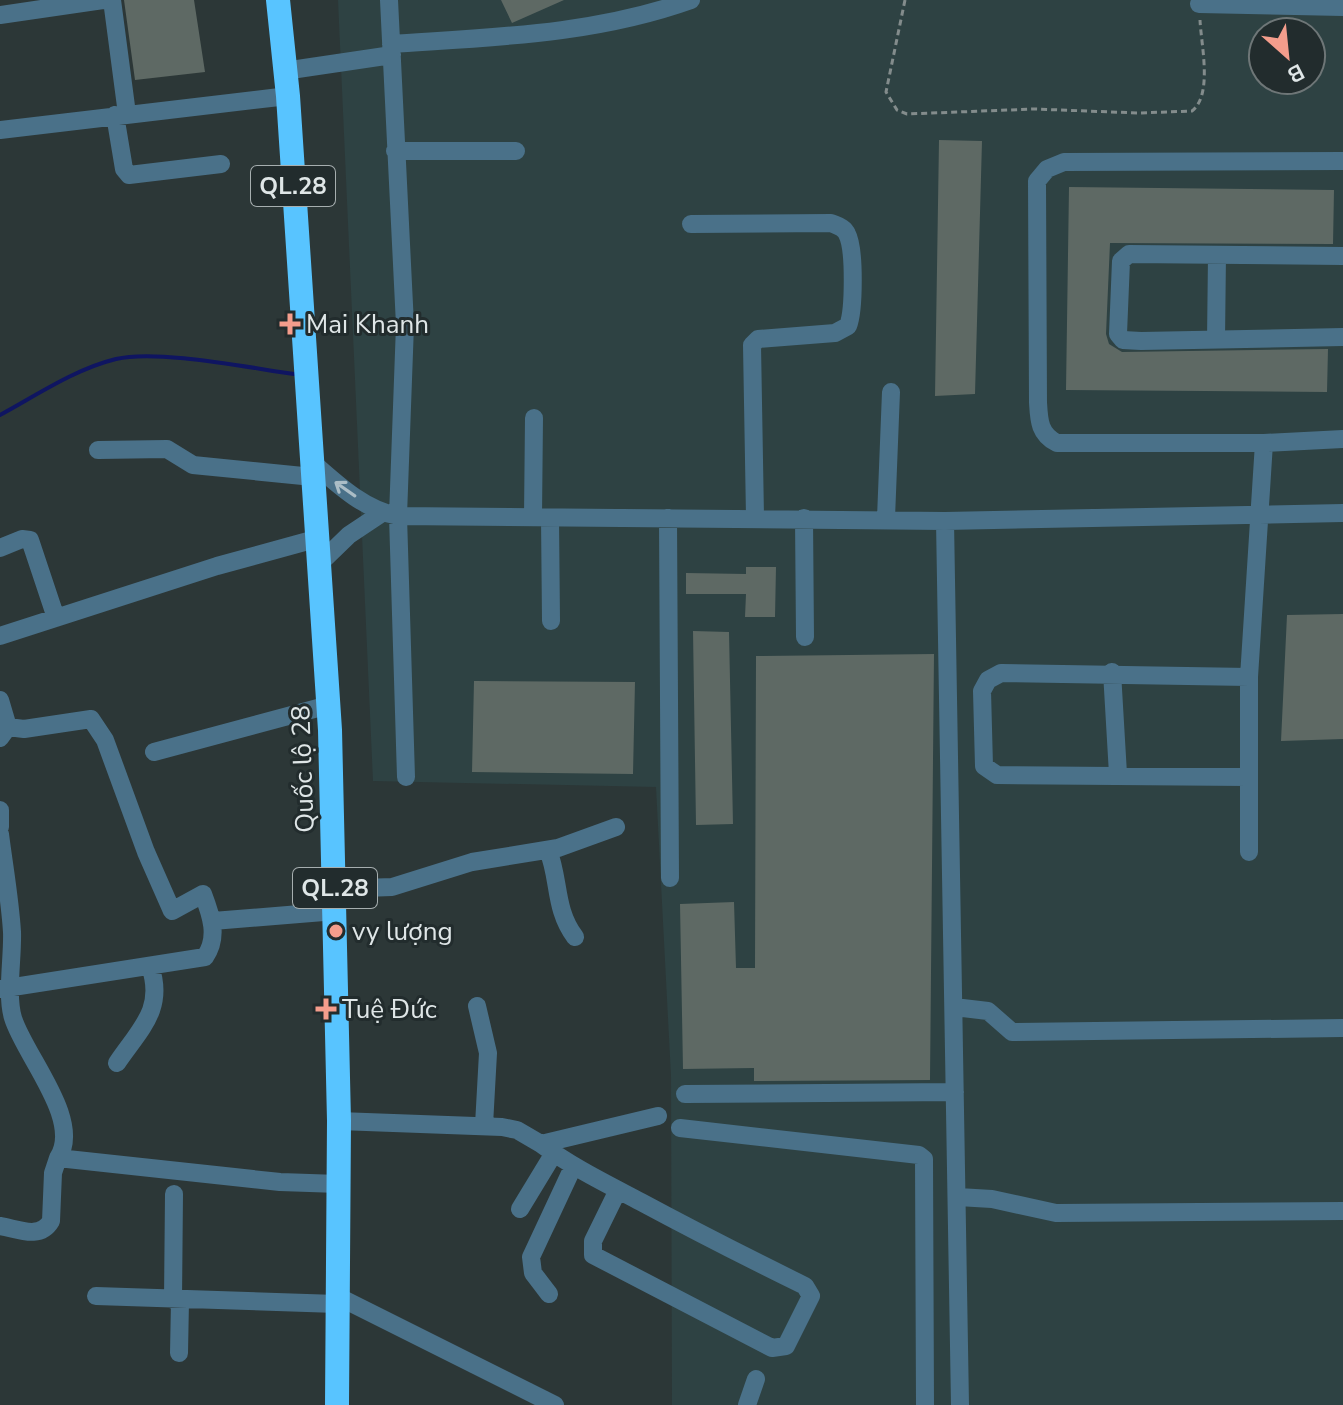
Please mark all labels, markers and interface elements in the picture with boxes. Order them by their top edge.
north arrow [1247,16,1327,96]
text: B [1282,56,1309,90]
road number: QL.28 [251,166,335,206]
place label: Mai Khanh [306,307,429,342]
marker: Mai Khanh [281,315,299,333]
one-way arrow [335,481,357,497]
street label: Quốc lộ 28 [283,705,323,833]
road number: QL.28 [293,868,377,908]
place label: vy lượng [352,914,453,949]
marker: vy lượng [327,922,345,940]
place label: Tuệ Đức [342,992,437,1027]
marker: Tuệ Đức [317,1000,335,1018]

